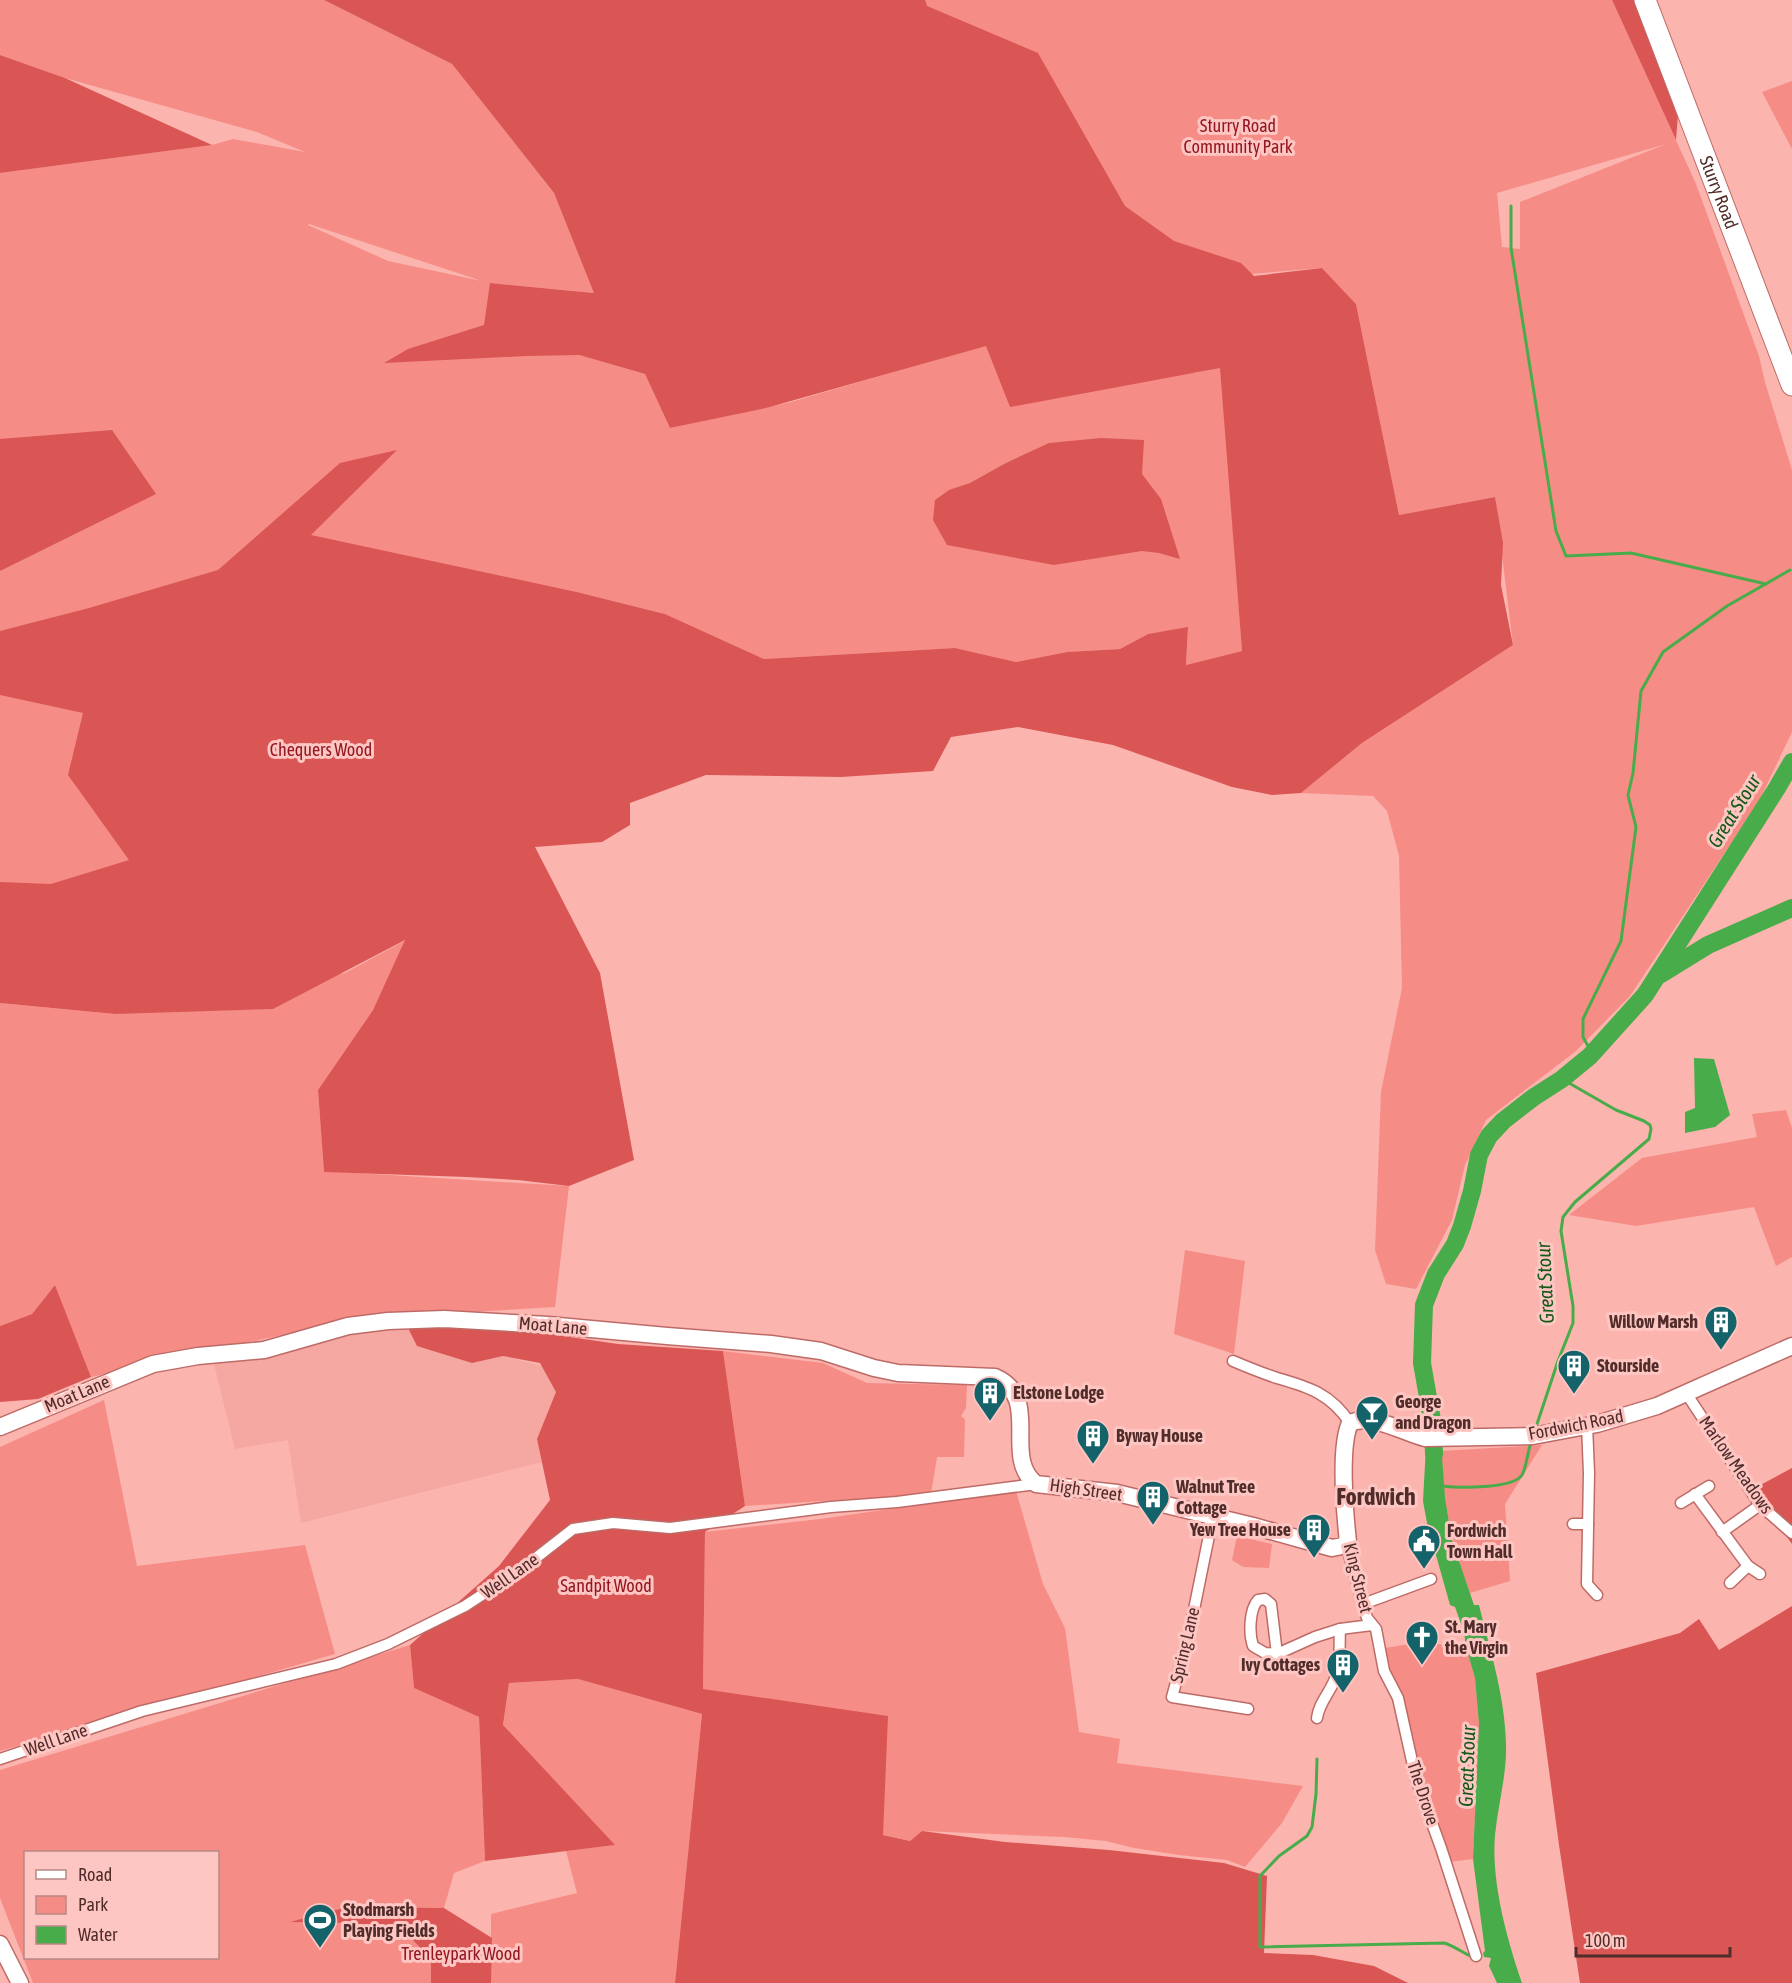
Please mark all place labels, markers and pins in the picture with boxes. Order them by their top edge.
building icon: Willow Marsh [1703,1304,1739,1351]
place label: Willow Marsh [1608,1311,1698,1332]
building icon: Stourside [1556,1348,1592,1395]
place label: Stourside [1597,1355,1659,1376]
building icon: Elstone Lodge [972,1375,1008,1422]
place label: Elstone Lodge [1013,1382,1104,1403]
place label: George and Dragon [1395,1391,1471,1433]
bar icon: George and Dragon [1354,1394,1390,1441]
building icon: Byway House [1075,1418,1111,1465]
place label: Byway House [1116,1425,1203,1446]
place label: Walnut Tree Cottage [1175,1476,1255,1518]
building icon: Walnut Tree Cottage [1135,1479,1171,1526]
building icon: Yew Tree House [1296,1512,1332,1559]
place label: Yew Tree House [1189,1519,1291,1540]
place label: Fordwich Town Hall [1447,1520,1513,1562]
public building icon: Fordwich Town Hall [1406,1523,1442,1570]
place label: St. Mary the Virgin [1444,1616,1508,1658]
church icon: St. Mary the Virgin [1404,1619,1440,1666]
building icon: Ivy Cottages [1325,1647,1361,1694]
place label: Ivy Cottages [1241,1654,1321,1675]
place label: Stodmarsh Playing Fields [343,1899,435,1941]
sports icon: Stodmarsh Playing Fields [302,1902,338,1949]

